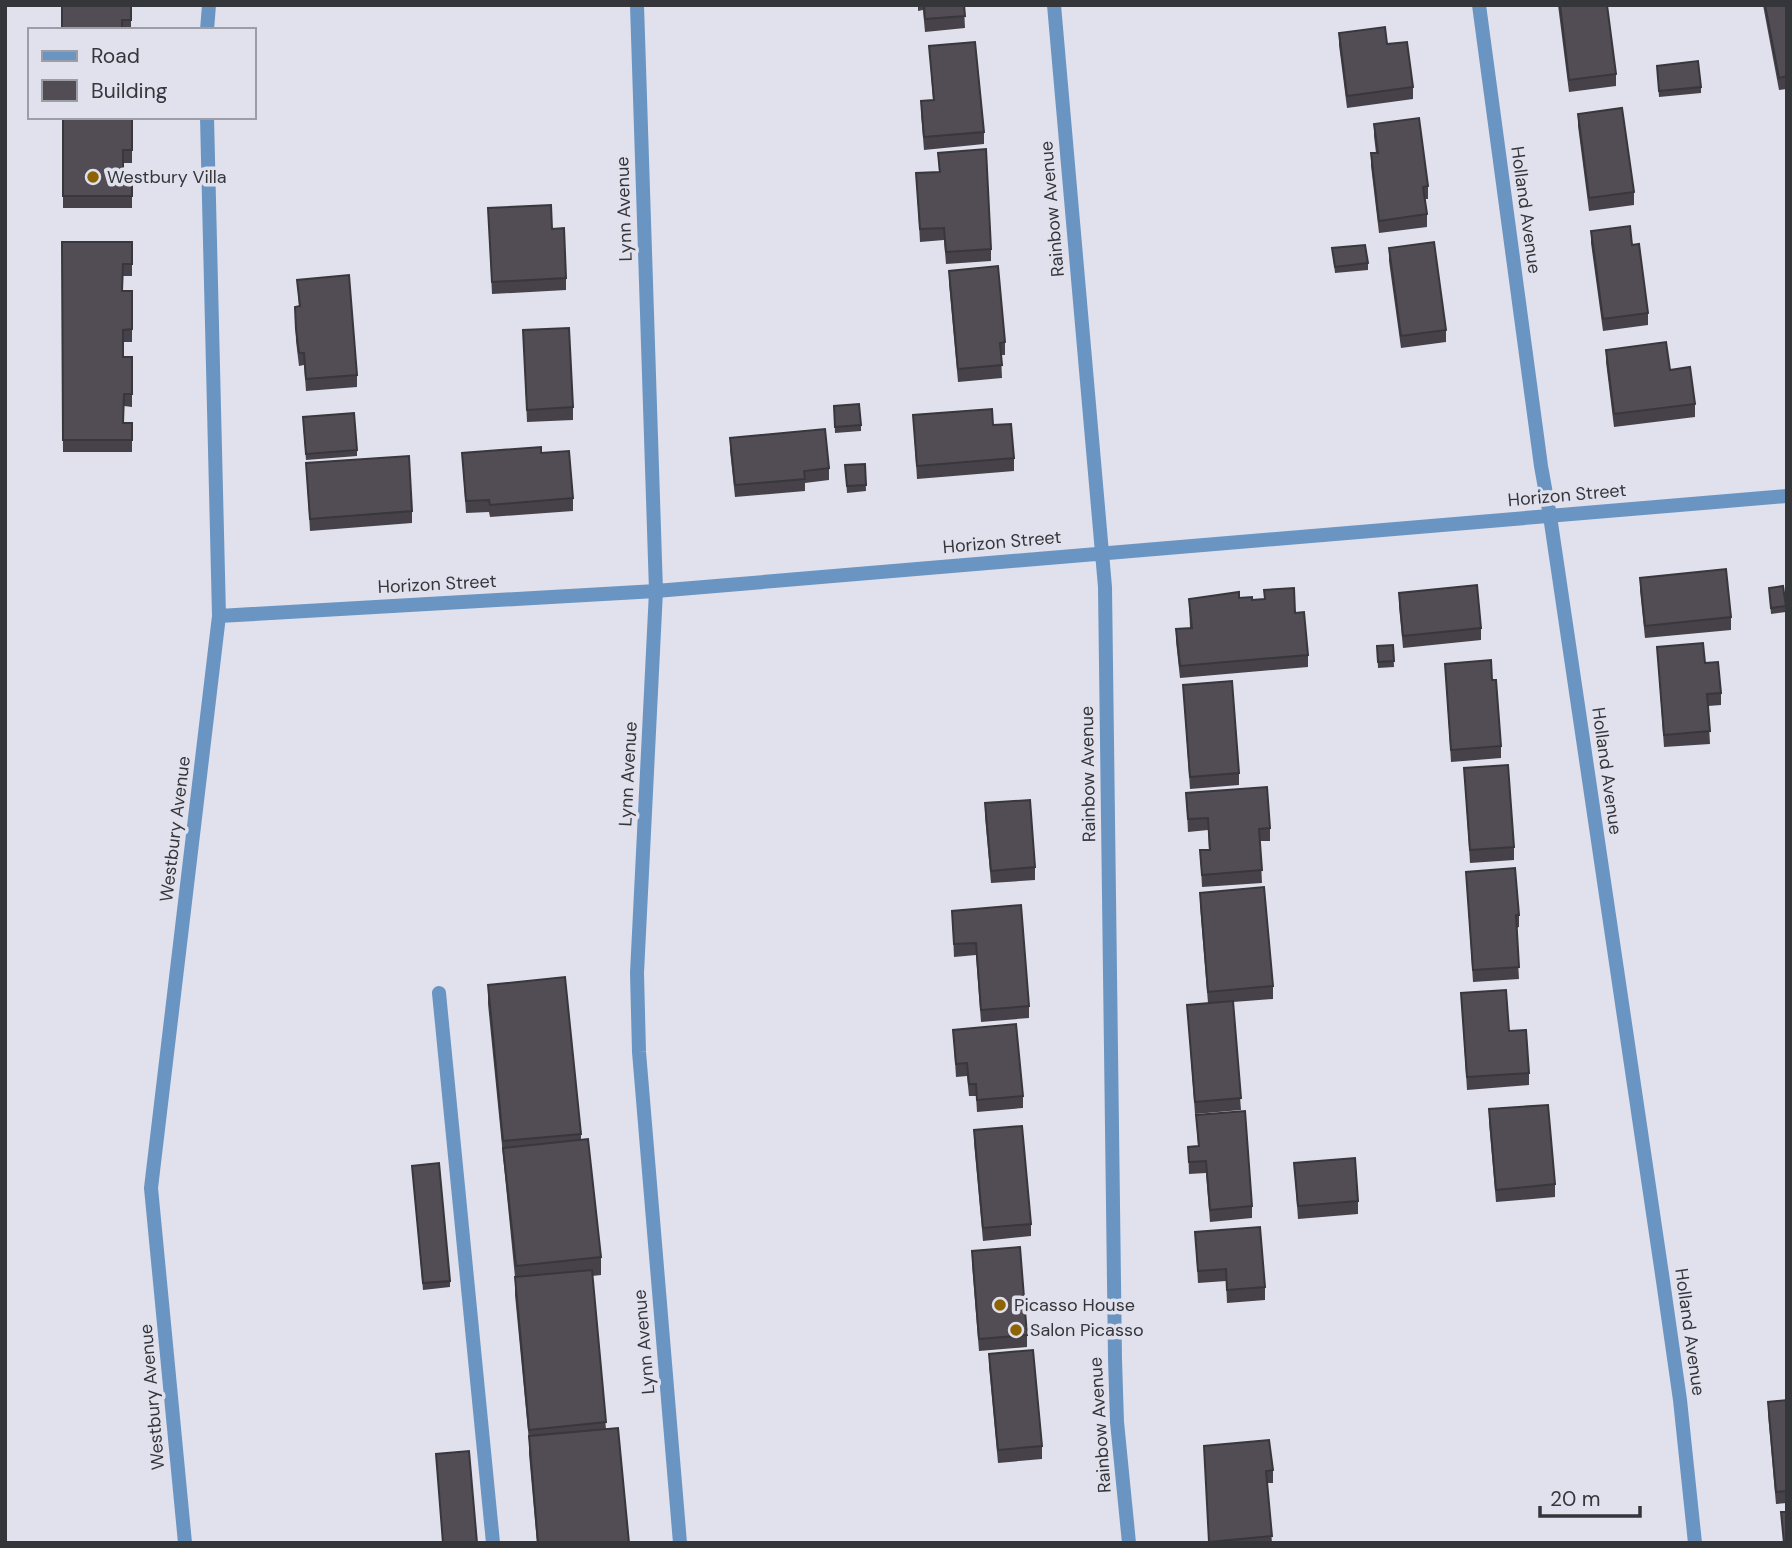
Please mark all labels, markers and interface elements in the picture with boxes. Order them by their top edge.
legend [28,28,256,119]
text: Road [91,42,140,70]
text: Building [91,77,168,105]
street label: Rainbow Avenue [1034,140,1070,278]
street label: Holland Avenue [1505,145,1547,275]
street label: Lynn Avenue [610,156,638,262]
place label: Westbury Villa [107,165,227,189]
marker: Westbury Villa [85,169,101,185]
street label: Horizon Street [1507,478,1627,512]
street label: Horizon Street [942,525,1062,559]
street label: Horizon Street [377,569,497,599]
street label: Rainbow Avenue [1075,706,1101,842]
street label: Holland Avenue [1586,706,1628,836]
street label: Lynn Avenue [613,721,643,827]
street label: Westbury Avenue [154,755,196,903]
street label: Holland Avenue [1669,1267,1711,1397]
street label: Lynn Avenue [627,1289,661,1395]
place label: Picasso House [1014,1293,1135,1317]
marker: Picasso House [992,1297,1008,1313]
place label: Salon Picasso [1030,1318,1144,1342]
marker: Salon Picasso [1008,1322,1024,1338]
street label: Westbury Avenue [134,1323,170,1471]
street label: Rainbow Avenue [1083,1356,1117,1494]
scale bar [1540,1474,1640,1518]
text: 20 m [1550,1485,1601,1513]

